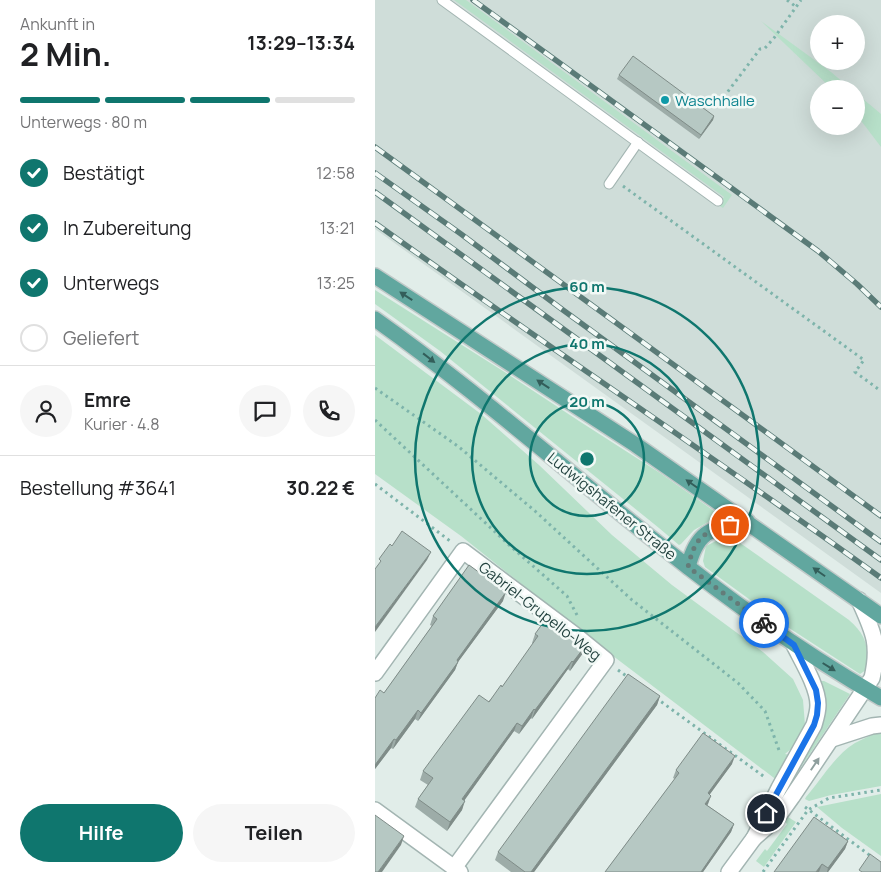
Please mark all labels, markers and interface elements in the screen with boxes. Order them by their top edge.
text: Ankunft in [20,13,95,35]
map controls [810,15,865,135]
button: + [810,15,865,70]
text: 13:29–13:34 [247,30,355,56]
text: 2 Min. [20,32,112,76]
button: − [810,80,865,135]
place label: Waschhalle [675,90,755,111]
marker: Waschhalle [659,94,671,106]
text: Unterwegs · 80 m [20,111,147,133]
icon: check [20,159,48,187]
text: Bestätigt [63,160,145,186]
text: 12:58 [316,162,355,184]
icon: check [20,214,48,242]
text: In Zubereitung [63,215,191,241]
text: 13:21 [320,217,355,239]
icon: check [20,269,48,297]
text: Unterwegs [63,270,159,296]
text: 13:25 [317,272,355,294]
text: 60 m [569,276,605,297]
one-way arrow [399,291,413,301]
text: Geliefert [63,325,139,351]
text: 40 m [569,333,605,354]
one-way arrow [422,353,435,363]
one-way arrow [536,379,549,389]
button: person [20,385,72,437]
button: chat [239,385,291,437]
button: phone [303,385,355,437]
text: Emre [84,387,131,413]
text: 20 m [569,391,605,412]
text: Kurier · 4.8 [84,413,160,435]
street label: Ludwigshafener Straße [543,447,681,565]
centre of rings [578,450,596,468]
text: Bestellung #3641 [20,475,176,501]
text: 30.22 € [286,475,355,501]
one-way arrow [686,479,699,489]
pin [709,504,751,546]
icon: bag [716,511,744,539]
street label: Gabriel-Grupello-Weg [474,557,606,665]
one-way arrow [812,567,826,577]
courier [739,598,789,648]
icon: bike [750,609,778,637]
one-way arrow [823,662,836,672]
one-way arrow [810,757,820,771]
pin [745,792,787,834]
icon: home [752,799,780,827]
button: Hilfe [20,804,183,862]
button: Teilen [193,804,355,862]

